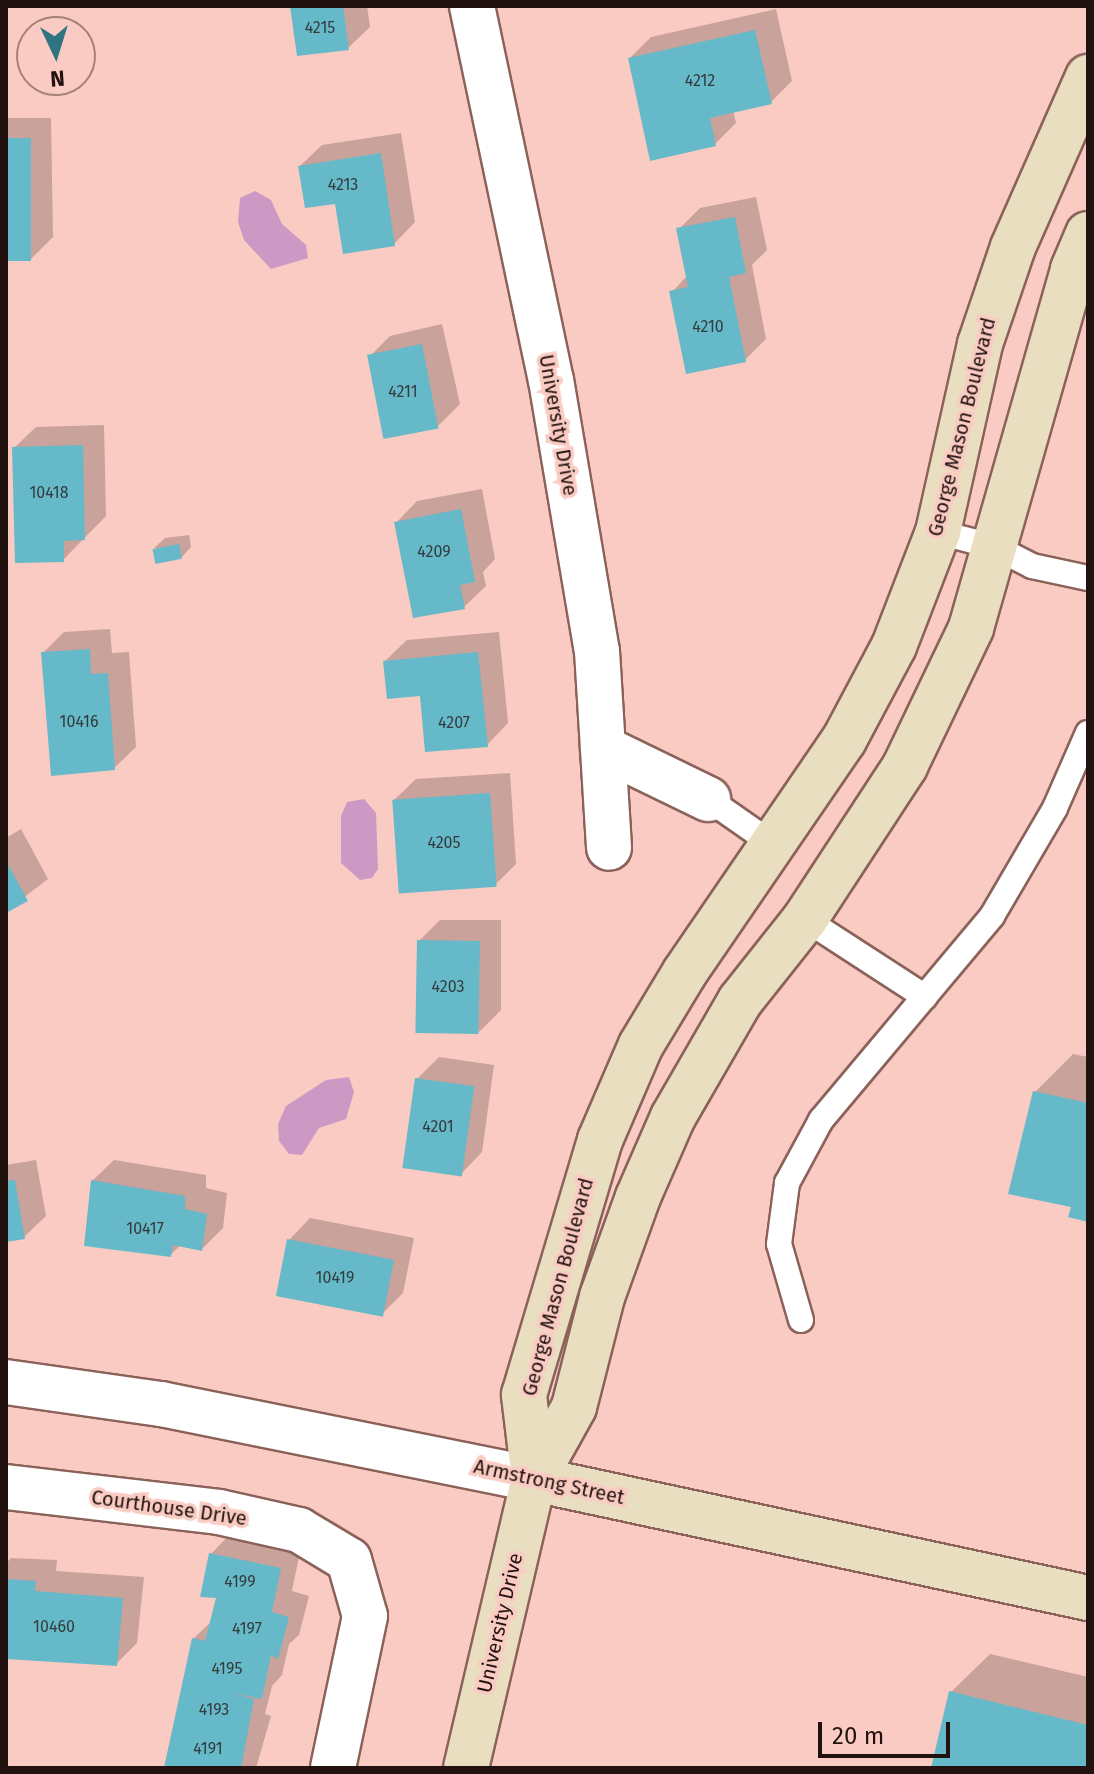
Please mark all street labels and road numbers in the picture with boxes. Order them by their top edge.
street label: George Mason Boulevard [923,315,1001,539]
street label: University Drive [534,353,582,497]
street label: George Mason Boulevard [517,1175,599,1399]
street label: Armstrong Street [472,1454,626,1510]
street label: Courthouse Drive [90,1485,248,1531]
street label: University Drive [472,1551,528,1695]

